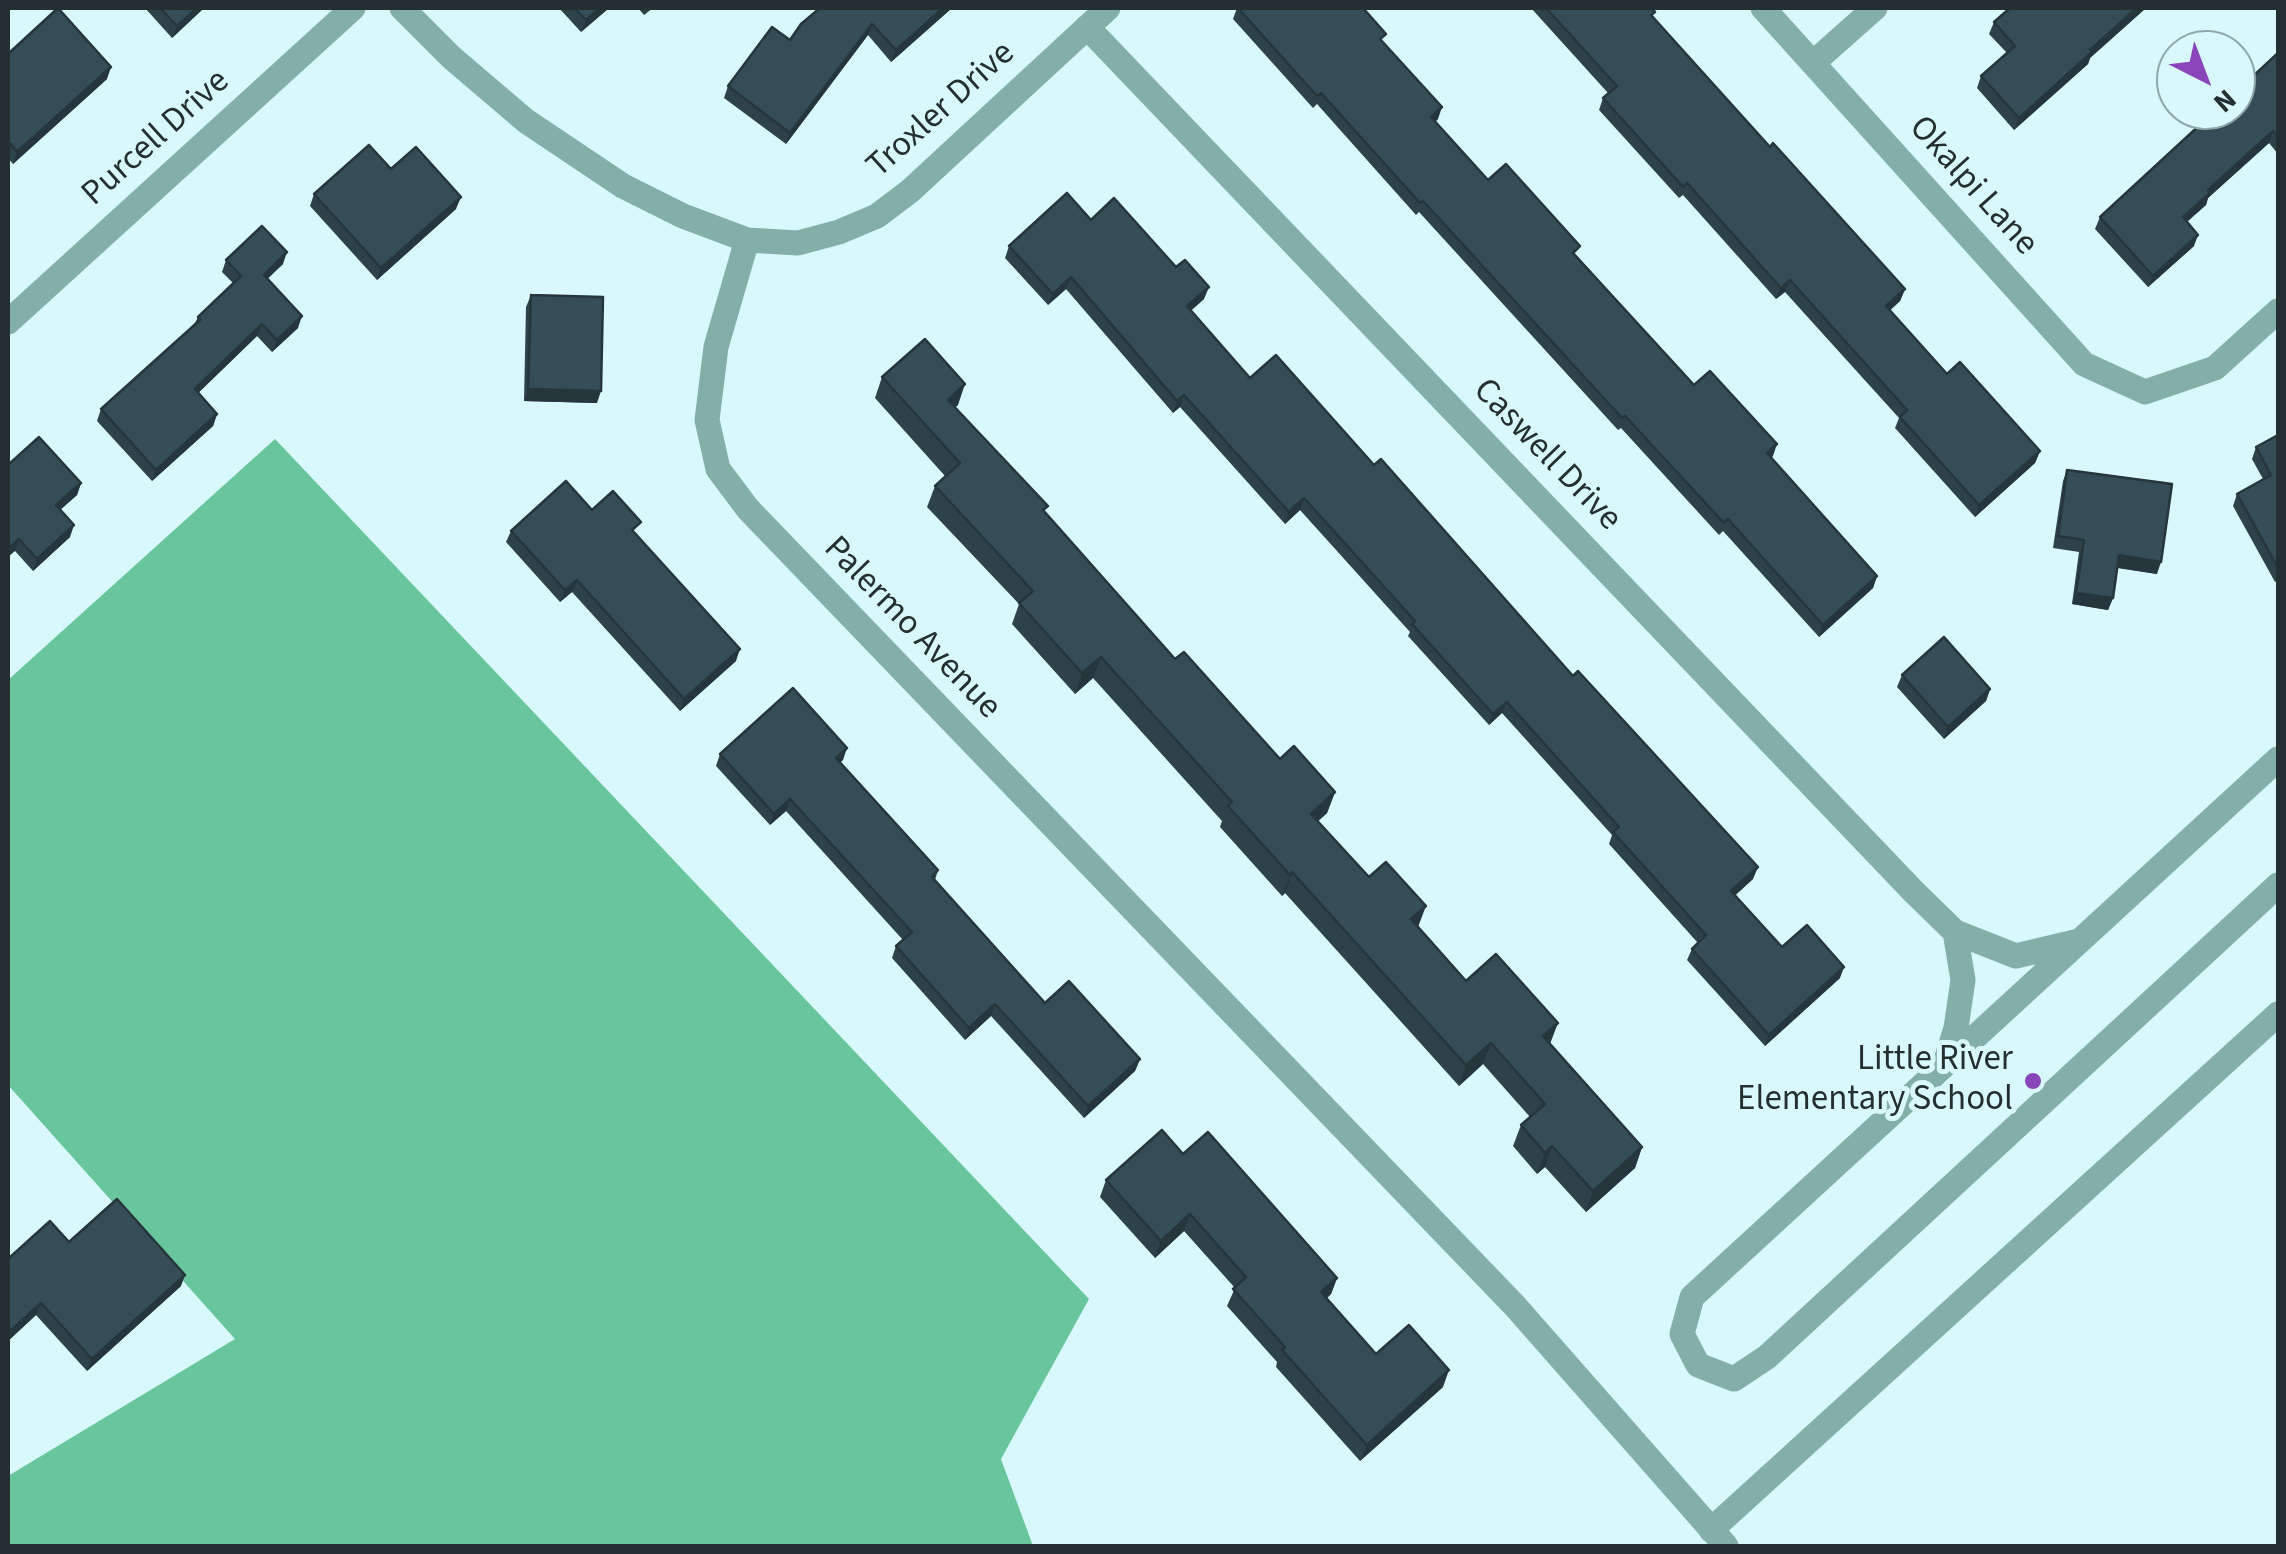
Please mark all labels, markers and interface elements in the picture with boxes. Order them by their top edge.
north arrow [2156,30,2256,130]
street label: Troxler Drive [860,34,1024,188]
street label: Purcell Drive [75,62,239,216]
text: N [2204,80,2245,122]
street label: Okalpi Lane [1899,109,2045,265]
street label: Caswell Drive [1463,371,1629,541]
street label: Palermo Avenue [813,529,1009,729]
place label: Little River Elementary School [1737,1040,2013,1122]
marker: Little River Elementary School [2022,1070,2044,1092]

